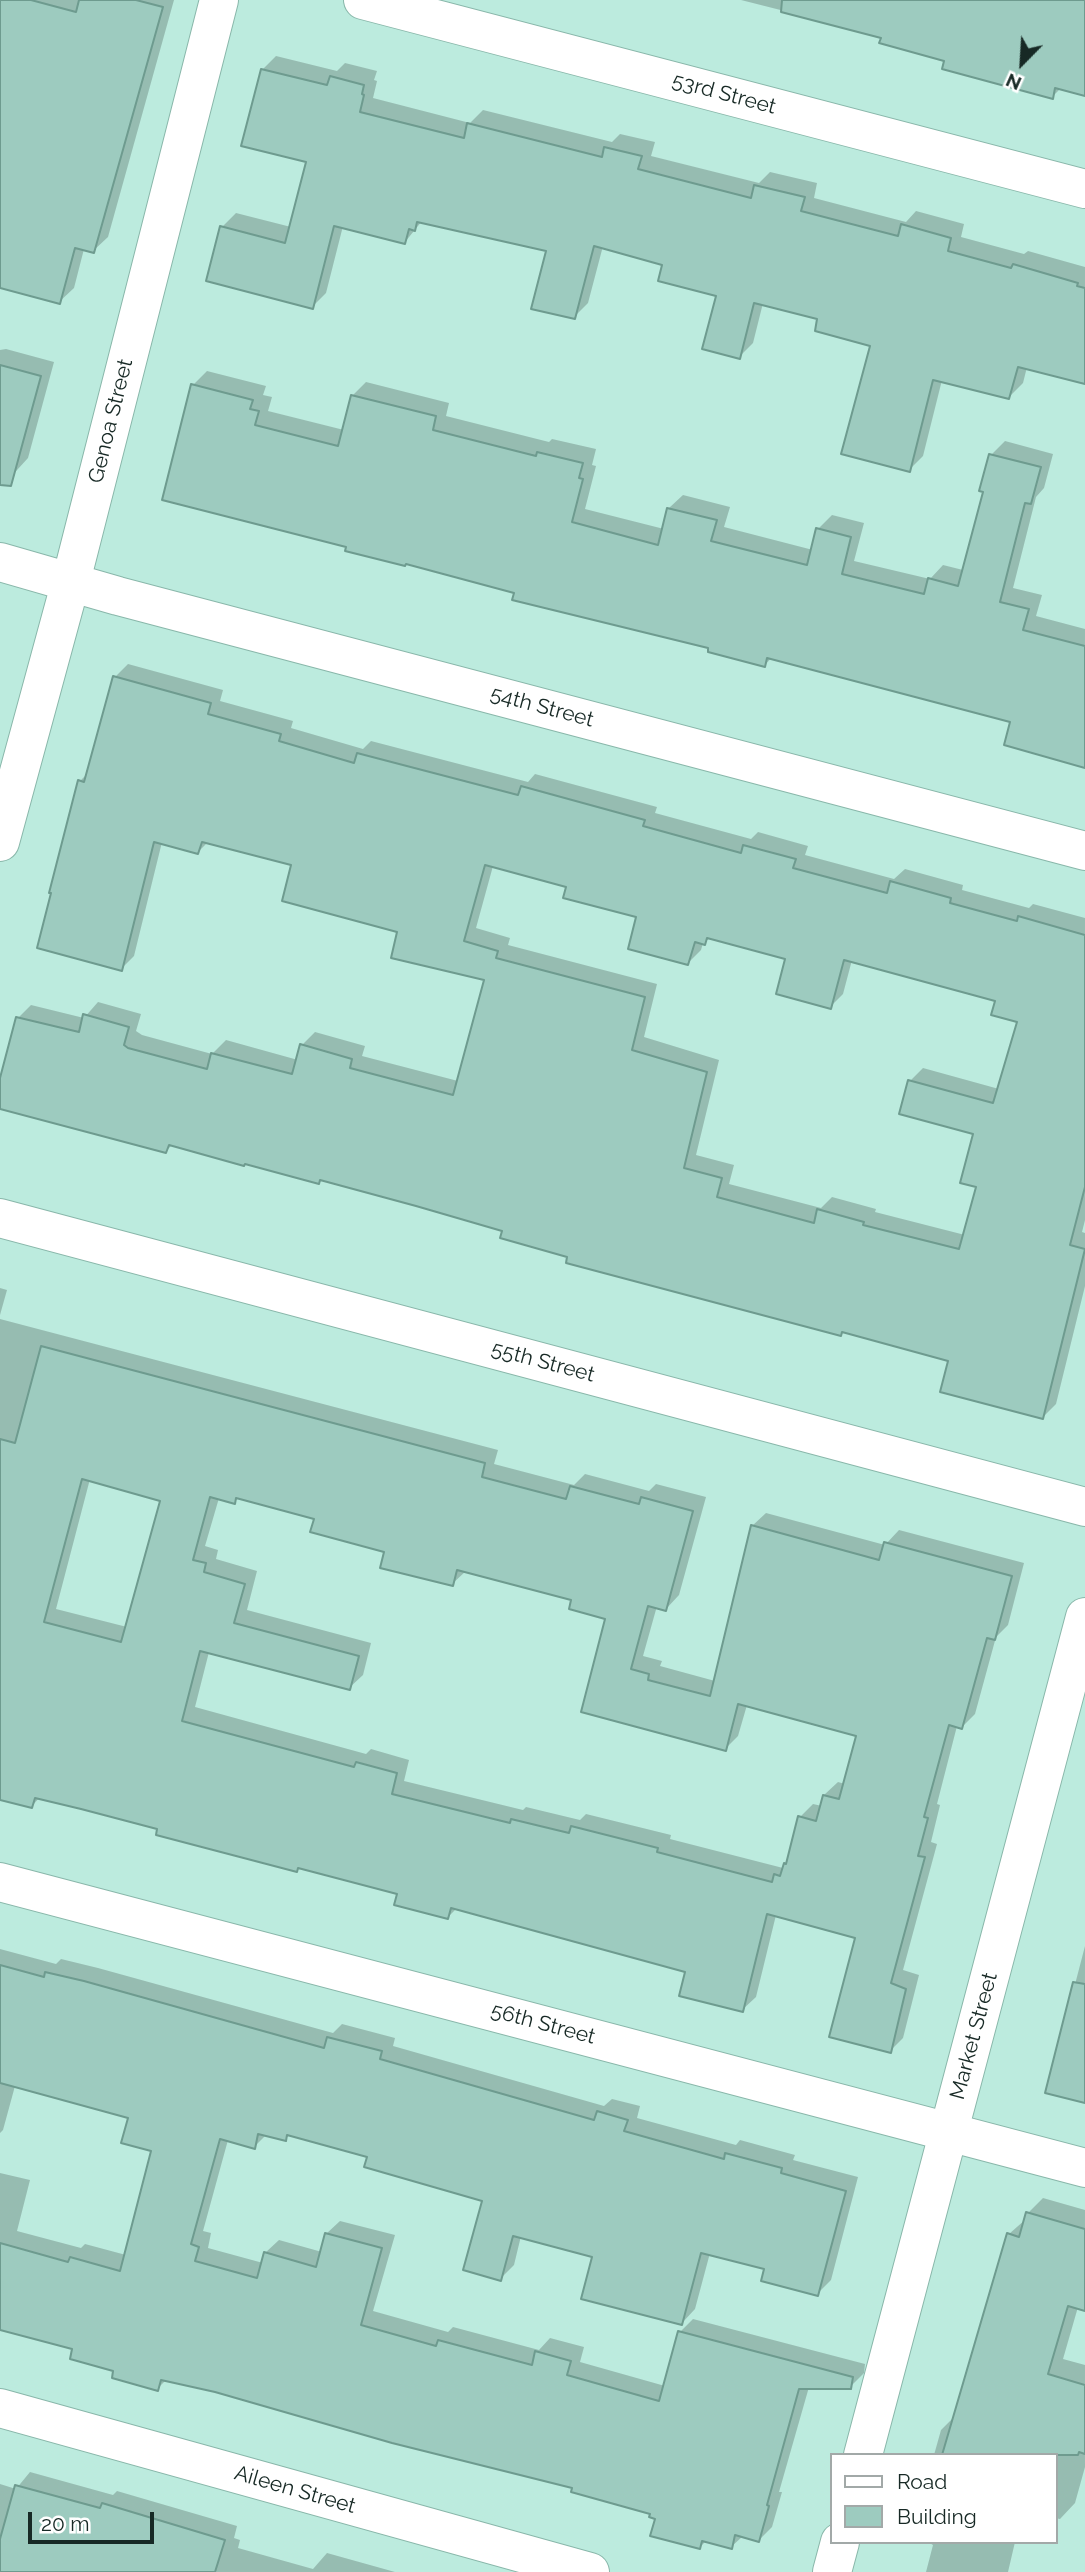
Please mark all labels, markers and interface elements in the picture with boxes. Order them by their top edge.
north arrow [987,28,1057,98]
street label: 53rd Street [669,68,779,120]
text: N [1002,69,1025,95]
street label: Genoa Street [83,356,139,486]
street label: 54th Street [488,681,596,733]
street label: 55th Street [489,1336,597,1388]
street label: Market Street [945,1970,1003,2102]
street label: 56th Street [488,1998,598,2050]
legend [830,2453,1057,2544]
street label: Aileen Street [231,2461,359,2519]
text: Road [897,2469,947,2494]
scale bar [32,2498,158,2542]
text: Building [897,2504,977,2529]
text: 20 m [41,2511,89,2536]

